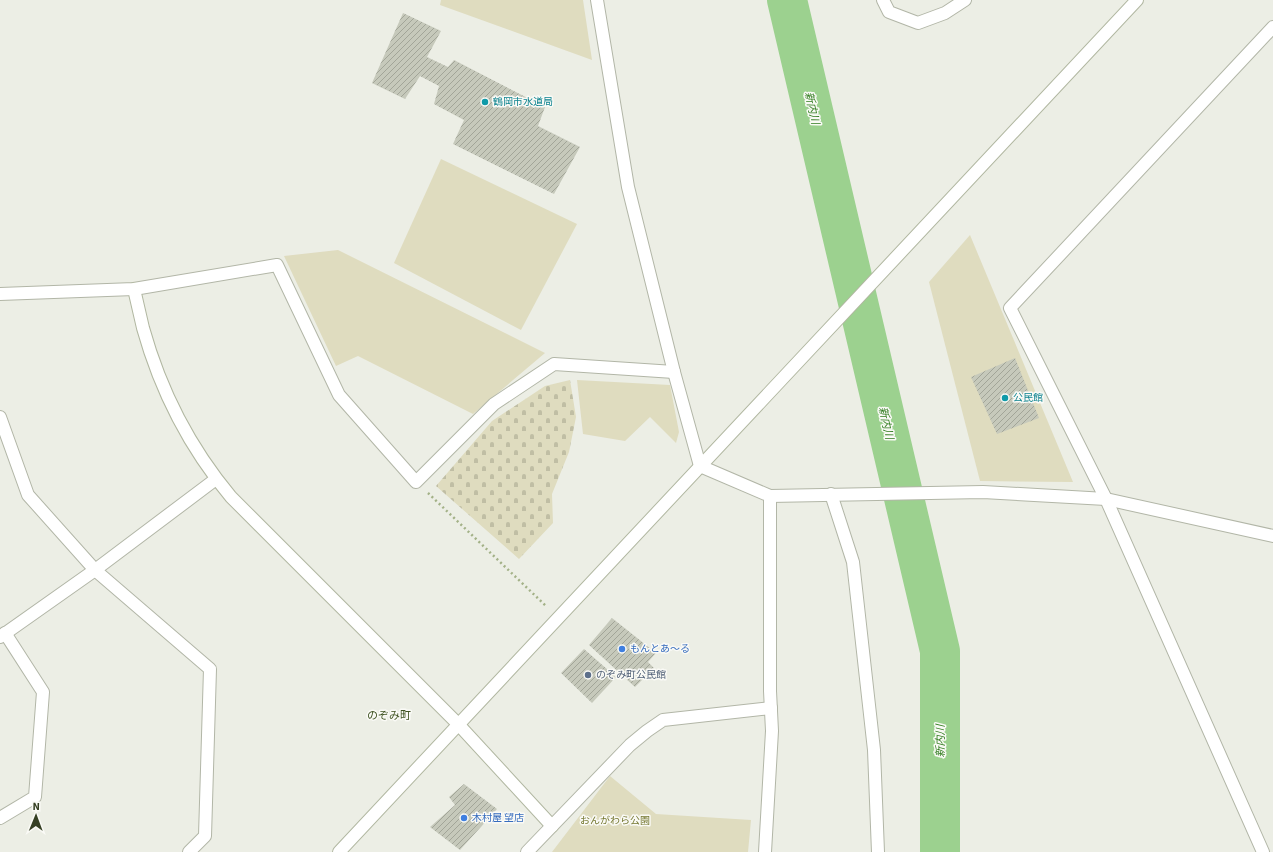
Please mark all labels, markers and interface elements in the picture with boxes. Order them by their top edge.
water label: 新内川 [801,90,823,127]
place label: 鶴岡市水道局 [493,95,553,109]
marker: 鶴岡市水道局 [480,97,490,107]
place label: 公民館 [1013,391,1043,405]
marker: 公民館 [1000,393,1010,403]
water label: 新内川 [875,405,897,442]
place label: もんとあ～る [630,642,690,656]
marker: もんとあ～る [617,644,627,654]
place label: のぞみ町公民館 [596,668,666,682]
marker: のぞみ町公民館 [583,670,593,680]
district label: のぞみ町 [367,708,411,723]
water label: 新内川 [933,724,948,758]
north arrow [16,796,56,836]
text: N [32,799,40,814]
place label: 木村屋 望店 [472,811,524,825]
marker: 木村屋 望店 [459,813,469,823]
park label: おんがわら公園 [580,814,650,828]

